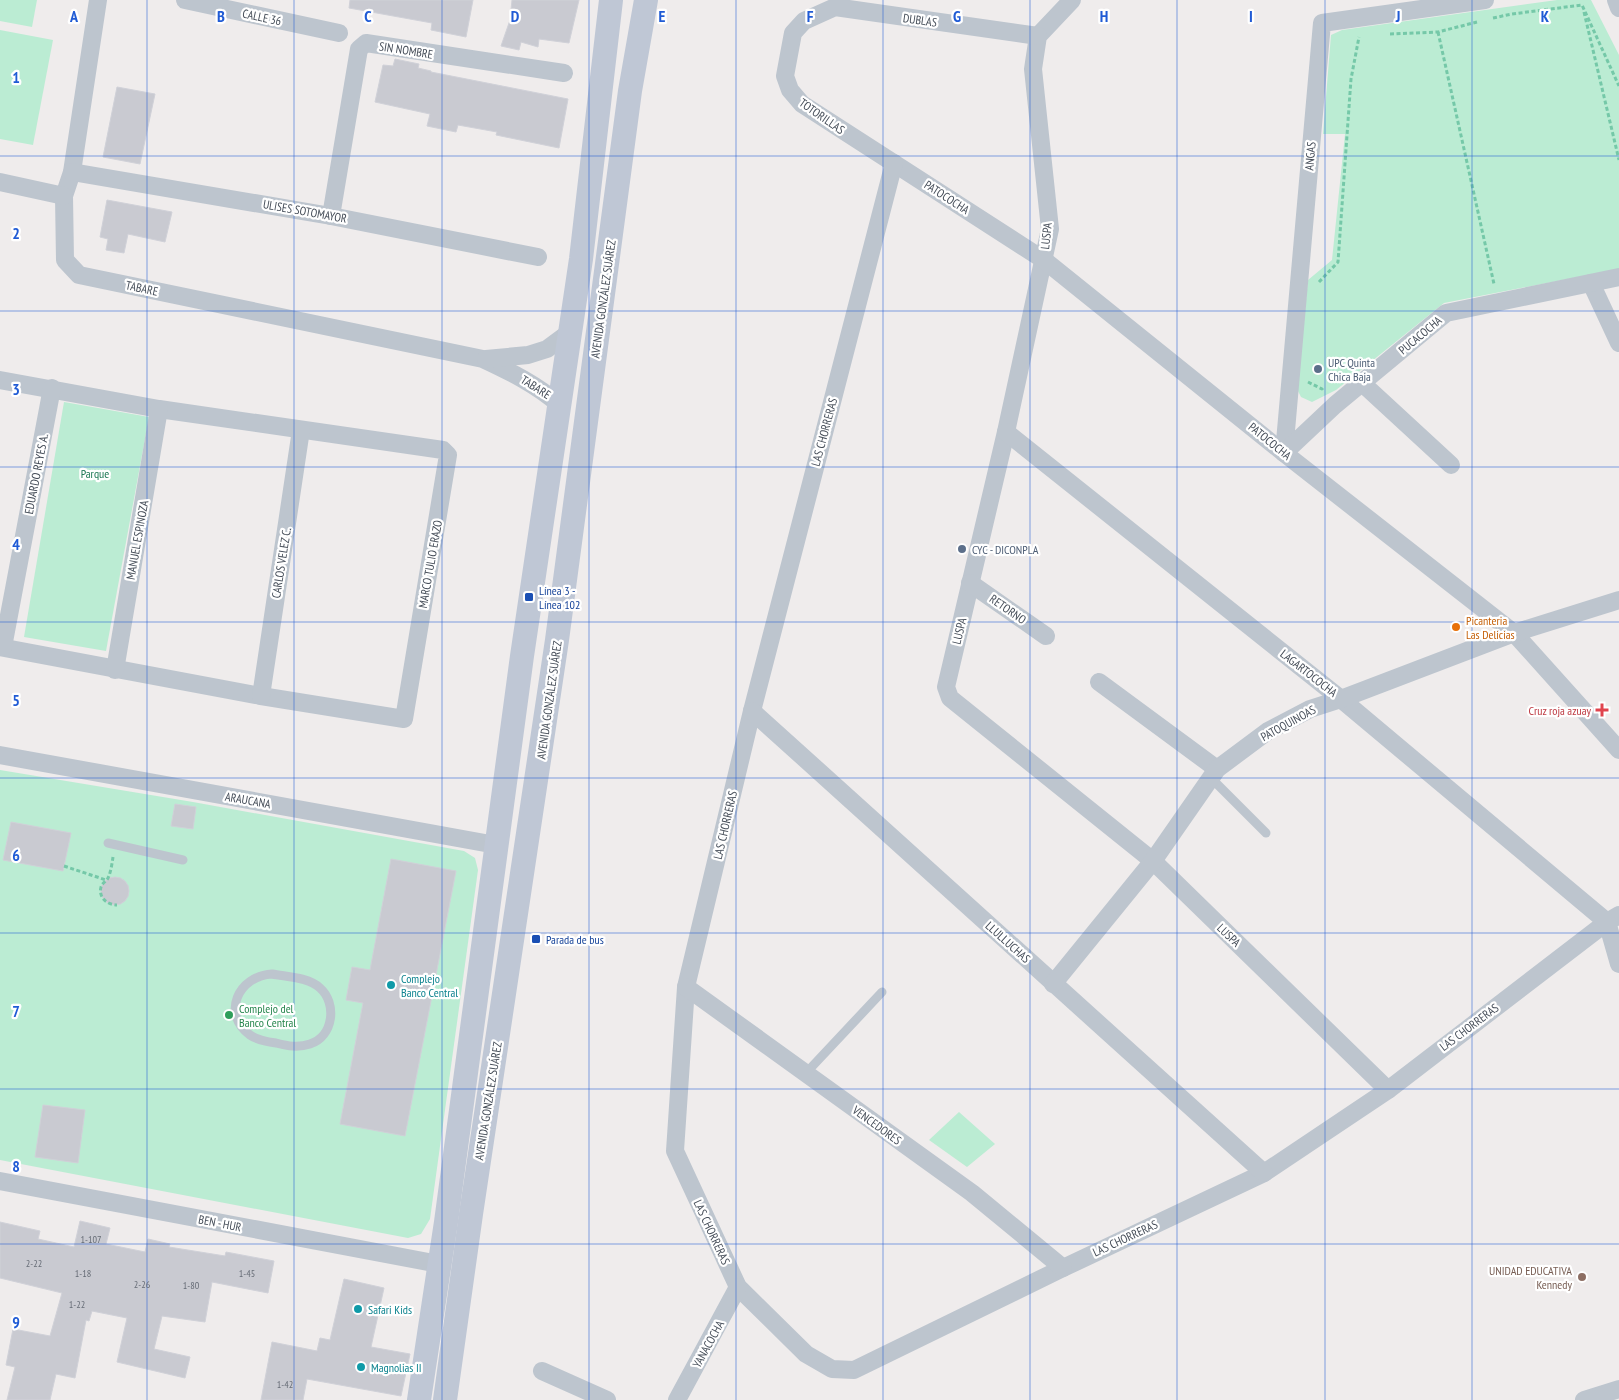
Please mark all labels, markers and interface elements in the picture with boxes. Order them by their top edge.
text: A [69,6,79,26]
text: B [217,6,225,26]
street label: CALLE 36 [241,6,283,28]
text: C [364,6,372,26]
text: D [511,6,520,26]
text: E [659,6,666,26]
text: F [807,6,814,26]
text: G [953,6,961,26]
text: H [1100,6,1108,26]
text: I [1249,6,1253,26]
text: J [1395,6,1400,26]
text: K [1541,6,1550,26]
street label: DUBLAS [902,10,938,30]
street label: SIN NOMBRE [378,38,434,62]
text: 1 [12,67,20,87]
street label: TOTORILLAS [796,95,848,137]
street label: ANGAS [1301,141,1319,171]
street label: PATOCOCHA [922,177,973,217]
street label: ULISES SOTOMAYOR [262,196,348,226]
street label: LUSPA [1037,222,1055,250]
text: 2 [12,223,20,243]
street label: AVENIDA GONZÁLEZ SUÁREZ [587,239,619,359]
street label: TABARE [124,277,160,299]
street label: PUCACOCHA [1395,312,1445,357]
place label: UPC Quinta Chica Baja [1328,355,1375,384]
marker: UPC Quinta Chica Baja [1312,363,1324,375]
street label: TABARE [518,372,554,402]
text: 3 [12,379,20,399]
street label: LAS CHORRERAS [808,396,840,468]
street label: PATOCOCHA [1246,419,1295,463]
street label: EDUARDO REYES A. [21,433,51,515]
park label: Parque [81,466,109,481]
street label: MANUEL ESPINOZA [123,499,151,581]
street label: MARCO TULIO ERAZO [415,518,445,609]
street label: CARLOS VELEZ C. [268,527,294,599]
text: 4 [12,534,20,554]
place label: CYC - DICONPLA [972,542,1039,557]
marker: CYC - DICONPLA [956,543,968,555]
place label: Línea 3 - Línea 102 [539,583,580,612]
marker: Línea 3 - Línea 102 [523,591,535,603]
street label: RETORNO [987,591,1030,627]
place label: Picanteria Las Delicias [1466,613,1515,642]
street label: LUSPA [949,616,969,646]
marker: Picanteria Las Delicias [1450,621,1462,633]
street label: AVENIDA GONZÁLEZ SUÁREZ [533,640,565,760]
street label: LAGARTOCOCHA [1278,646,1341,700]
text: 5 [12,690,20,710]
street label: PATOQUINOAS [1258,702,1318,744]
place label: Cruz roja azuay [1529,703,1591,718]
marker: Cruz roja azuay [1595,703,1609,717]
street label: ARAUCANA [224,789,272,811]
street label: LAS CHORRERAS [710,789,740,861]
text: 6 [12,845,20,865]
street label: LLULLUCHAS [982,918,1034,966]
street label: LUSPA [1214,920,1244,950]
place label: Parada de bus [546,932,604,947]
marker: Parada de bus [530,933,542,945]
place label: Complejo Banco Central [401,971,458,1000]
marker: Complejo Banco Central [385,979,397,991]
street label: LAS CHORRERAS [1437,1000,1501,1054]
text: 7 [12,1001,20,1021]
place label: Complejo del Banco Central [239,1001,296,1030]
marker: Complejo del Banco Central [223,1009,235,1021]
street label: AVENIDA GONZÁLEZ SUÁREZ [471,1041,505,1161]
street label: VENCEDORES [849,1102,904,1148]
text: 8 [12,1156,20,1176]
street label: LAS CHORRERAS [690,1197,734,1267]
street label: BEN - HUR [197,1211,243,1235]
street label: LAS CHORRERAS [1090,1216,1160,1260]
house number: 1-107 [81,1233,101,1246]
house number: 2-22 [26,1257,42,1270]
place label: UNIDAD EDUCATIVA Kennedy [1489,1263,1572,1292]
house number: 1-18 [75,1267,91,1280]
house number: 1-45 [239,1267,255,1280]
marker: UNIDAD EDUCATIVA Kennedy [1576,1271,1588,1283]
house number: 2-26 [134,1278,151,1291]
house number: 1-80 [183,1279,200,1292]
house number: 1-22 [69,1298,85,1311]
place label: Safari Kids [368,1302,412,1317]
marker: Safari Kids [352,1303,364,1315]
text: 9 [12,1312,20,1332]
street label: YANACOCHA [689,1317,727,1370]
place label: Magnolias II [371,1360,421,1375]
marker: Magnolias II [355,1361,367,1373]
house number: 1-42 [277,1378,293,1391]

